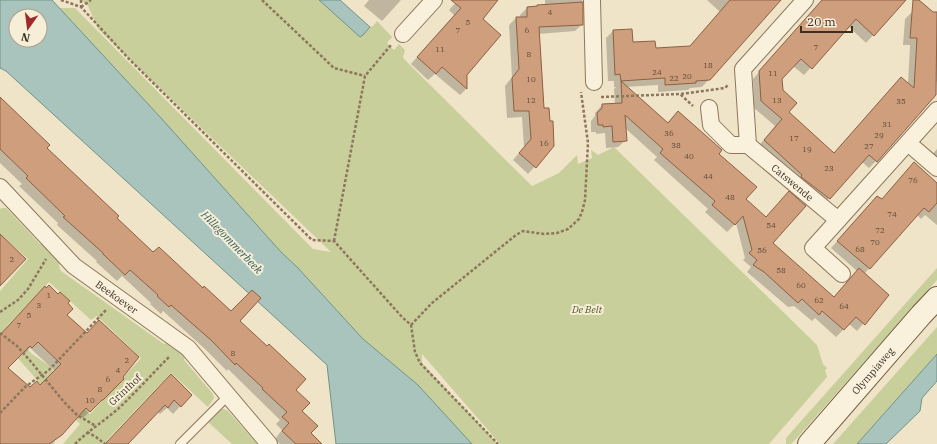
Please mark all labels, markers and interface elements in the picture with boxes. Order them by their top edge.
house number: 4 [548,7,553,17]
north arrow [8,8,48,48]
scale bar [801,8,852,34]
text: 20 m [807,14,836,29]
house number: 5 [466,17,471,27]
house number: 7 [456,25,461,35]
house number: 6 [525,25,530,35]
text: N [19,30,31,46]
house number: 7 [814,42,819,52]
house number: 11 [435,44,445,54]
house number: 8 [527,49,532,59]
house number: 18 [703,60,713,70]
house number: 24 [652,67,662,77]
house number: 11 [768,68,778,78]
house number: 20 [682,71,692,81]
house number: 22 [669,73,679,83]
house number: 10 [526,74,536,84]
house number: 12 [526,95,536,105]
house number: 13 [772,95,782,105]
house number: 35 [896,96,906,106]
house number: 31 [882,119,892,129]
house number: 36 [664,128,674,138]
house number: 29 [874,130,884,140]
house number: 17 [789,133,799,143]
house number: 16 [539,138,549,148]
house number: 38 [671,140,681,150]
house number: 27 [864,141,874,151]
house number: 19 [802,144,812,154]
house number: 40 [684,151,694,161]
street label: Catswende [769,161,816,204]
house number: 23 [824,163,834,173]
house number: 44 [703,171,713,181]
house number: 76 [908,175,918,185]
house number: 48 [725,192,735,202]
water label: Hillegommerbeek [198,207,266,277]
house number: 74 [887,209,897,219]
house number: 54 [766,220,776,230]
house number: 72 [875,225,885,235]
house number: 70 [870,237,880,247]
house number: 68 [855,244,865,254]
house number: 56 [757,245,767,255]
house number: 2 [10,254,15,264]
house number: 58 [776,265,786,275]
street label: Beekoever [93,277,141,317]
house number: 60 [796,280,806,290]
house number: 1 [47,290,52,300]
house number: 62 [814,295,824,305]
house number: 3 [37,300,42,310]
house number: 64 [839,301,849,311]
park label: De Belt [571,303,603,316]
house number: 5 [27,310,32,320]
house number: 7 [17,320,22,330]
street label: Olympiaweg [849,344,897,397]
house number: 8 [231,348,236,358]
house number: 2 [125,355,130,365]
house number: 4 [116,365,121,375]
street label: Grinthof [106,371,144,408]
house number: 6 [106,374,111,384]
house number: 8 [98,384,103,394]
house number: 10 [85,395,95,405]

